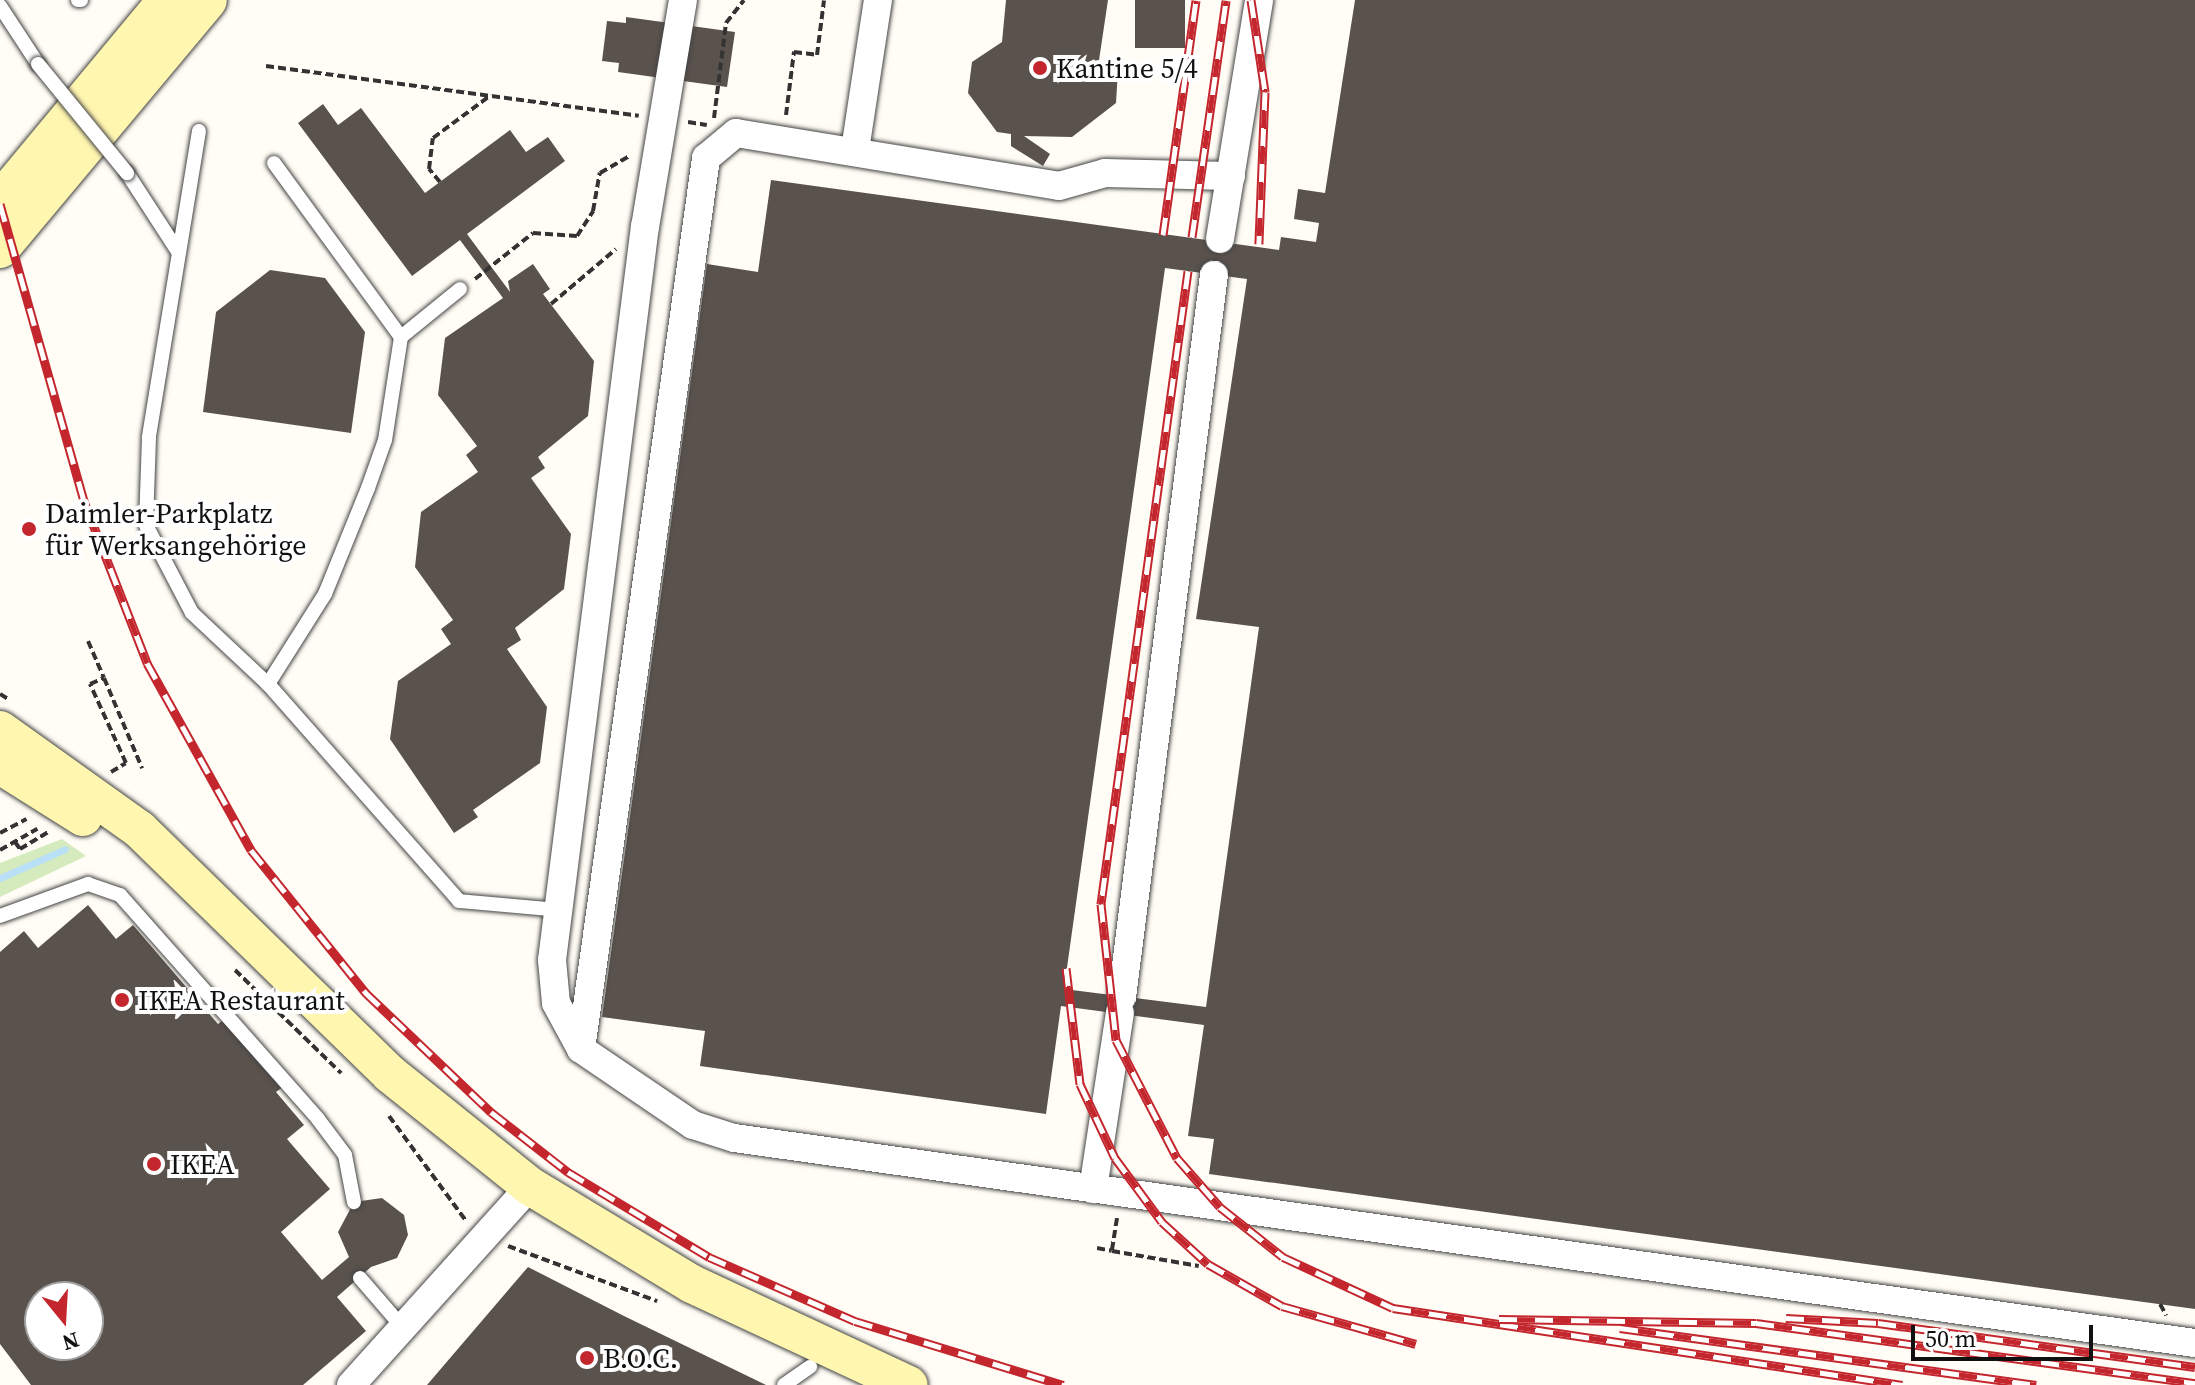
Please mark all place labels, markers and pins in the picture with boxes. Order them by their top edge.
place label: Kantine 5/4 [1056,51,1198,85]
marker: Kantine 5/4 [1031,59,1049,77]
place label: Daimler-Parkplatz für Werksangehörige [45,496,307,562]
marker: Daimler-Parkplatz für Werksangehörige [20,520,38,538]
place label: IKEA Restaurant [138,983,345,1017]
marker: IKEA Restaurant [113,991,131,1009]
place label: IKEA [170,1147,235,1181]
marker: IKEA [145,1155,163,1173]
place label: B.O.C. [603,1341,678,1375]
marker: B.O.C. [578,1349,596,1367]

